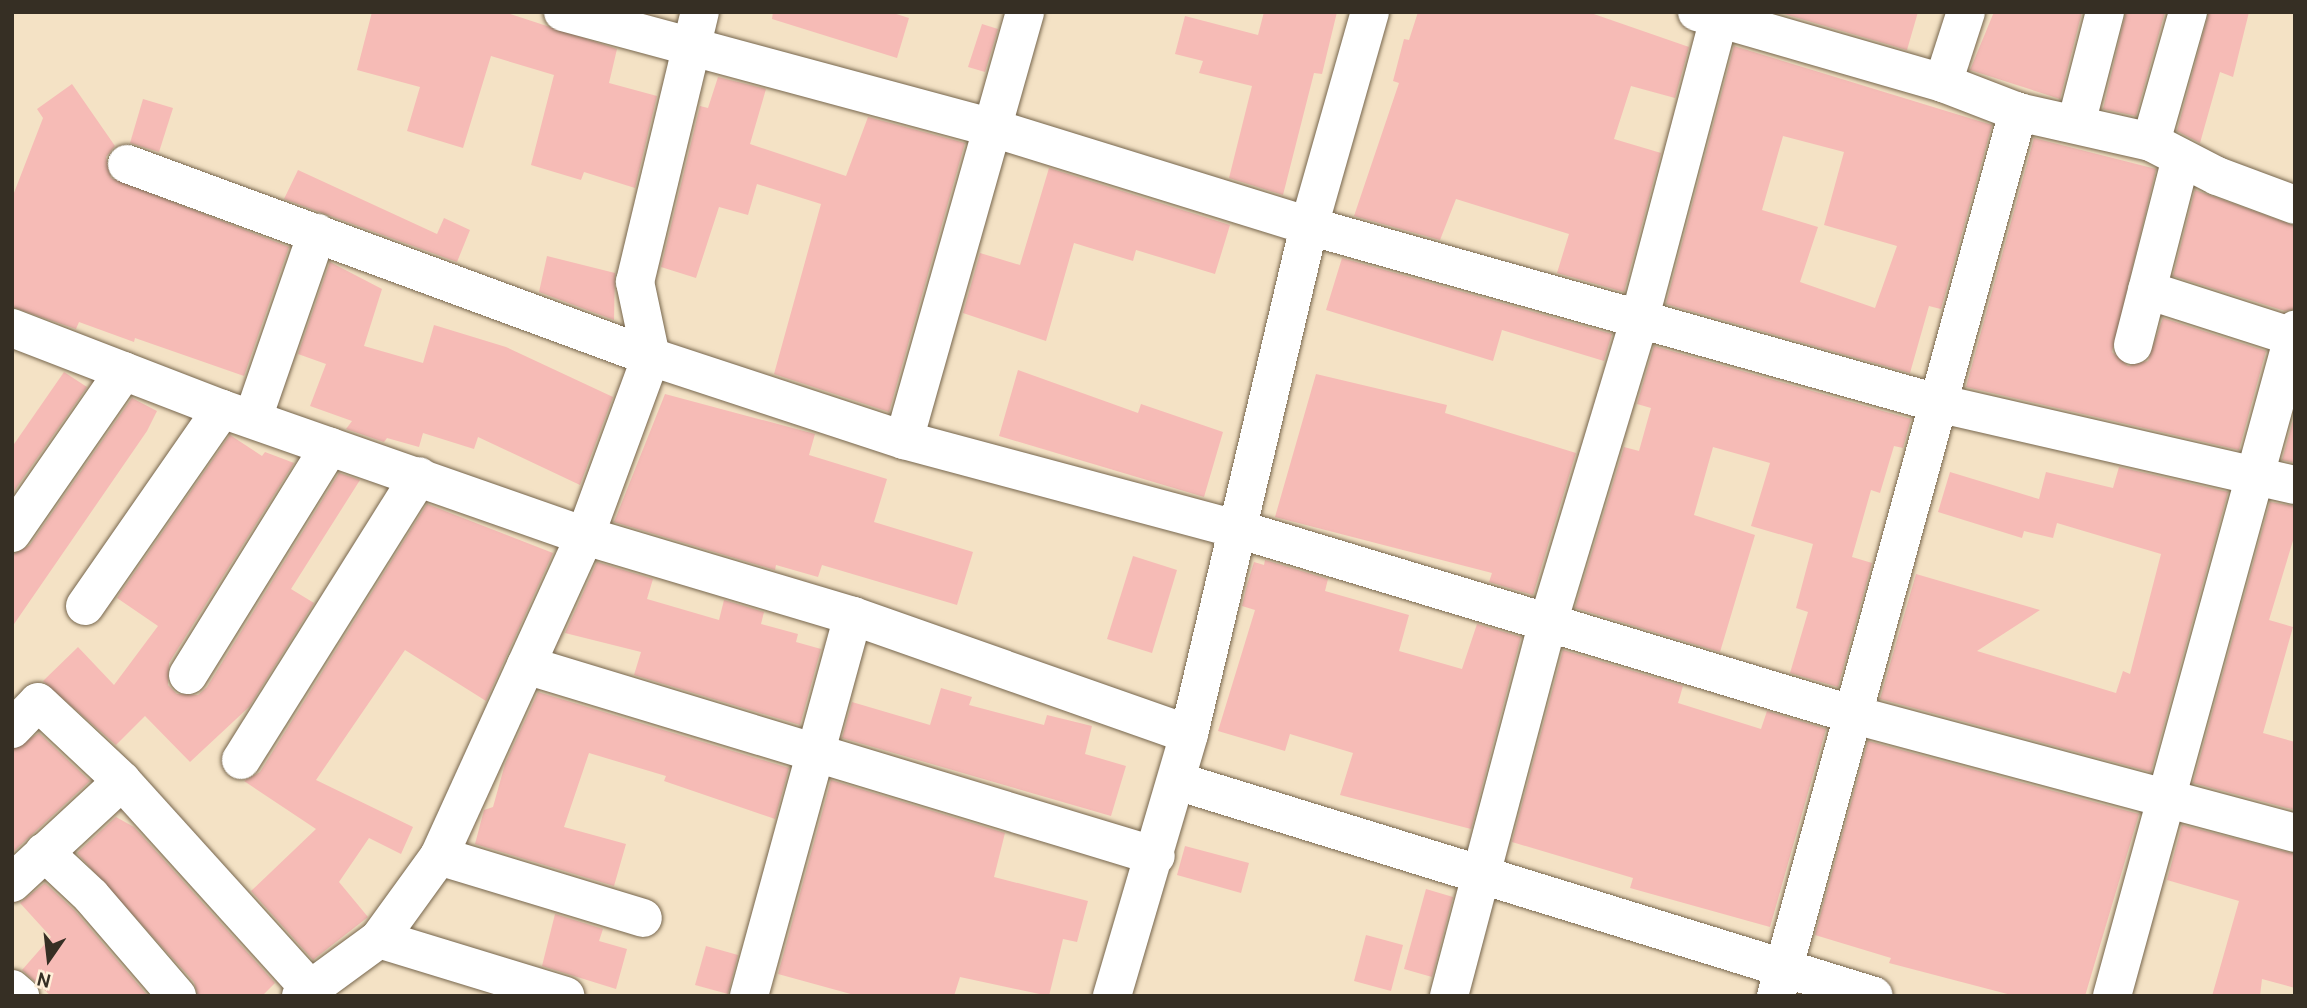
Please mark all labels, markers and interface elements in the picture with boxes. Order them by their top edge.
north arrow [14,924,84,994]
text: N [34,967,53,993]

